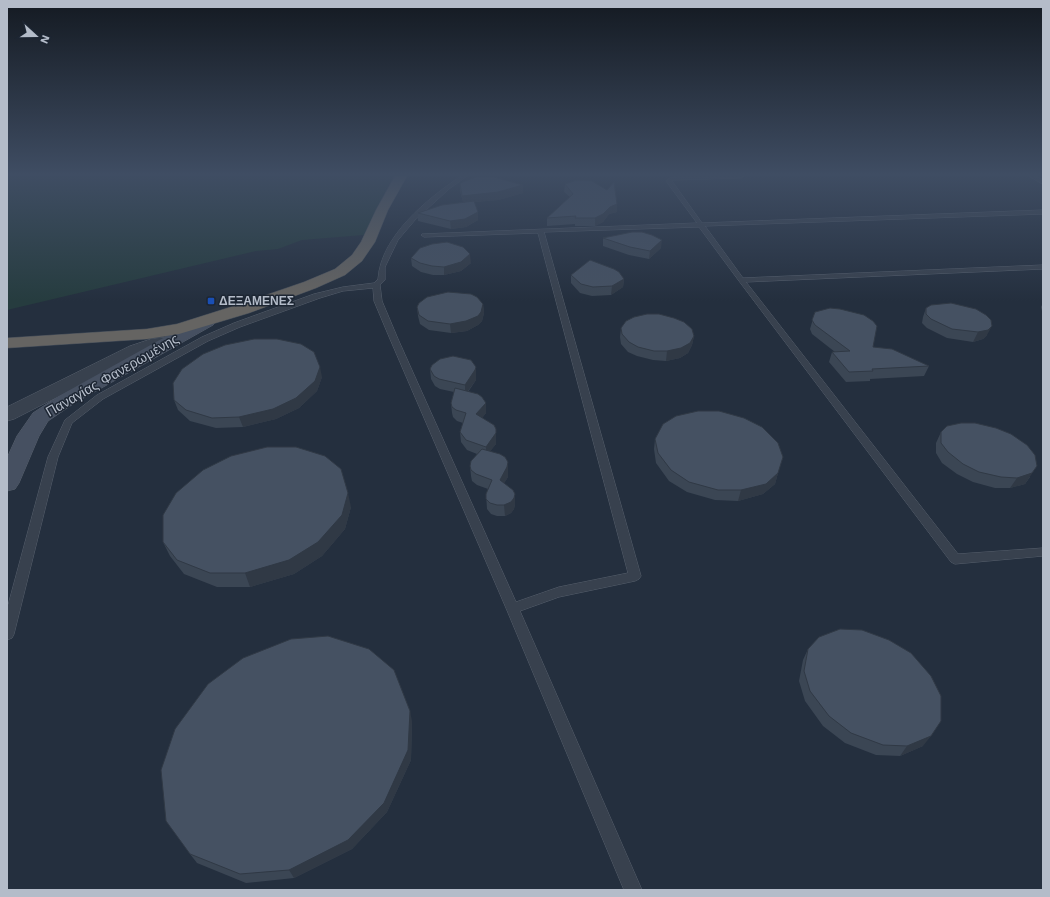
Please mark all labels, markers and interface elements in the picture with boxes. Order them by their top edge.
north arrow [16,16,56,56]
text: N [37,33,52,46]
place label: ΔΕΞΑΜΕΝΕΣ [219,294,294,308]
marker: ΔΕΞΑΜΕΝΕΣ [206,296,216,306]
street label: Παναγίας Φανερωμένης [43,330,182,420]

